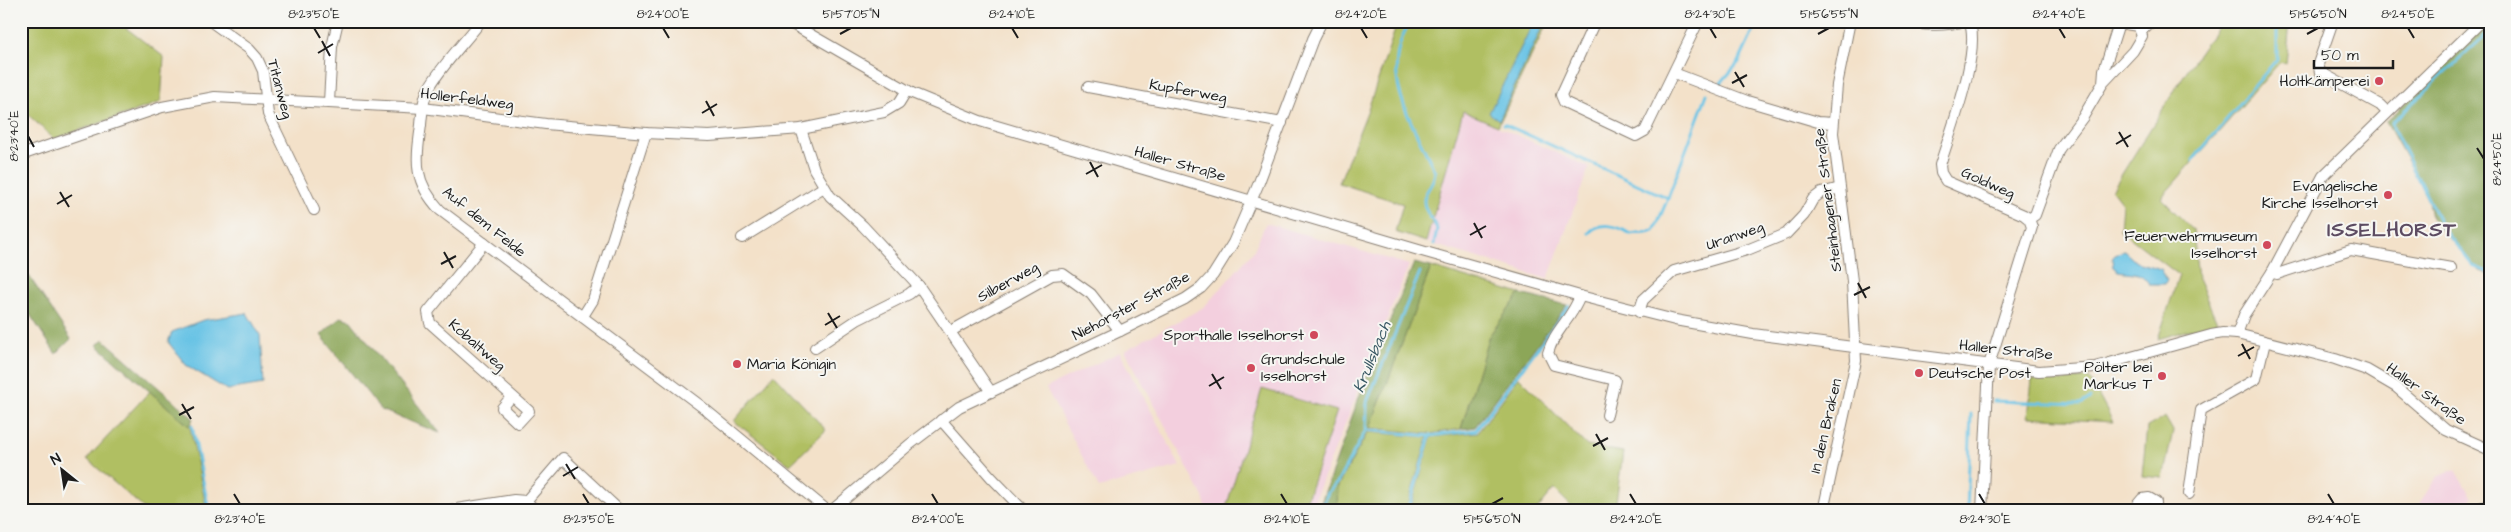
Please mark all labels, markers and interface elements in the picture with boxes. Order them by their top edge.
text: 8°23'50"E [288,6,340,23]
text: 8°24'00"E [637,6,689,23]
text: 51°57'05"N [823,6,880,23]
text: 8°24'10"E [989,6,1035,23]
text: 8°24'20"E [1335,6,1387,23]
text: 8°24'30"E [1684,6,1736,23]
text: 51°56'55"N [1800,6,1858,23]
text: 8°24'40"E [2032,6,2086,23]
text: 51°56'50"N [2289,6,2347,23]
text: 8°24'50"E [2381,6,2435,23]
scale bar [2314,38,2392,70]
text: 50 m [2321,45,2359,66]
street label: Titanweg [261,57,298,122]
place label: Holtkämperei [2279,71,2370,92]
street label: Kupferweg [1147,74,1229,109]
marker: Holtkämperei [2373,75,2385,87]
street label: Hollerfeldweg [419,83,515,116]
text: 8°23'40"E [6,110,23,162]
street label: Steinhagener Straße [1809,127,1848,273]
text: 8°24'50"E [2489,132,2506,186]
street label: Haller Straße [1132,141,1228,187]
street label: Goldweg [1957,162,2018,205]
place label: Evangelische Kirche Isselhorst [2262,176,2378,214]
street label: Auf dem Felde [438,182,530,262]
marker: Evangelische Kirche Isselhorst [2382,189,2394,201]
street label: Uranweg [1703,216,1767,257]
district label: ISSELHORST [2327,216,2457,244]
place label: Feuerwehrmuseum Isselhorst [2124,226,2257,264]
marker: Feuerwehrmuseum Isselhorst [2261,239,2273,251]
street label: Silberweg [974,256,1043,308]
street label: Niehorster Straße [1069,266,1193,346]
street label: Kobaltweg [443,314,510,377]
water label: Krullsbach [1348,317,1397,396]
place label: Sporthalle Isselhorst [1164,325,1304,346]
marker: Sporthalle Isselhorst [1308,329,1320,341]
street label: Haller Straße [1958,335,2054,365]
place label: Grundschule Isselhorst [1261,349,1345,387]
place label: Maria Königin [747,354,837,376]
place label: Pölter bei Markus T [2084,357,2153,395]
marker: Maria Königin [731,358,743,370]
street label: Haller Straße [2382,358,2470,430]
marker: Grundschule Isselhorst [1245,362,1257,374]
place label: Deutsche Post [1929,363,2031,384]
marker: Deutsche Post [1913,367,1925,379]
marker: Pölter bei Markus T [2156,370,2168,382]
street label: In den Braken [1805,376,1847,475]
north arrow [38,444,88,494]
text: N [47,449,65,470]
text: 8°23'40"E [214,511,266,528]
text: 8°23'50"E [563,511,615,528]
text: 8°24'00"E [912,511,964,528]
text: 8°24'10"E [1264,511,1310,528]
text: 51°56'50"N [1463,511,1521,528]
text: 8°24'20"E [1610,511,1662,528]
text: 8°24'30"E [1959,511,2011,528]
text: 8°24'40"E [2307,511,2361,528]

